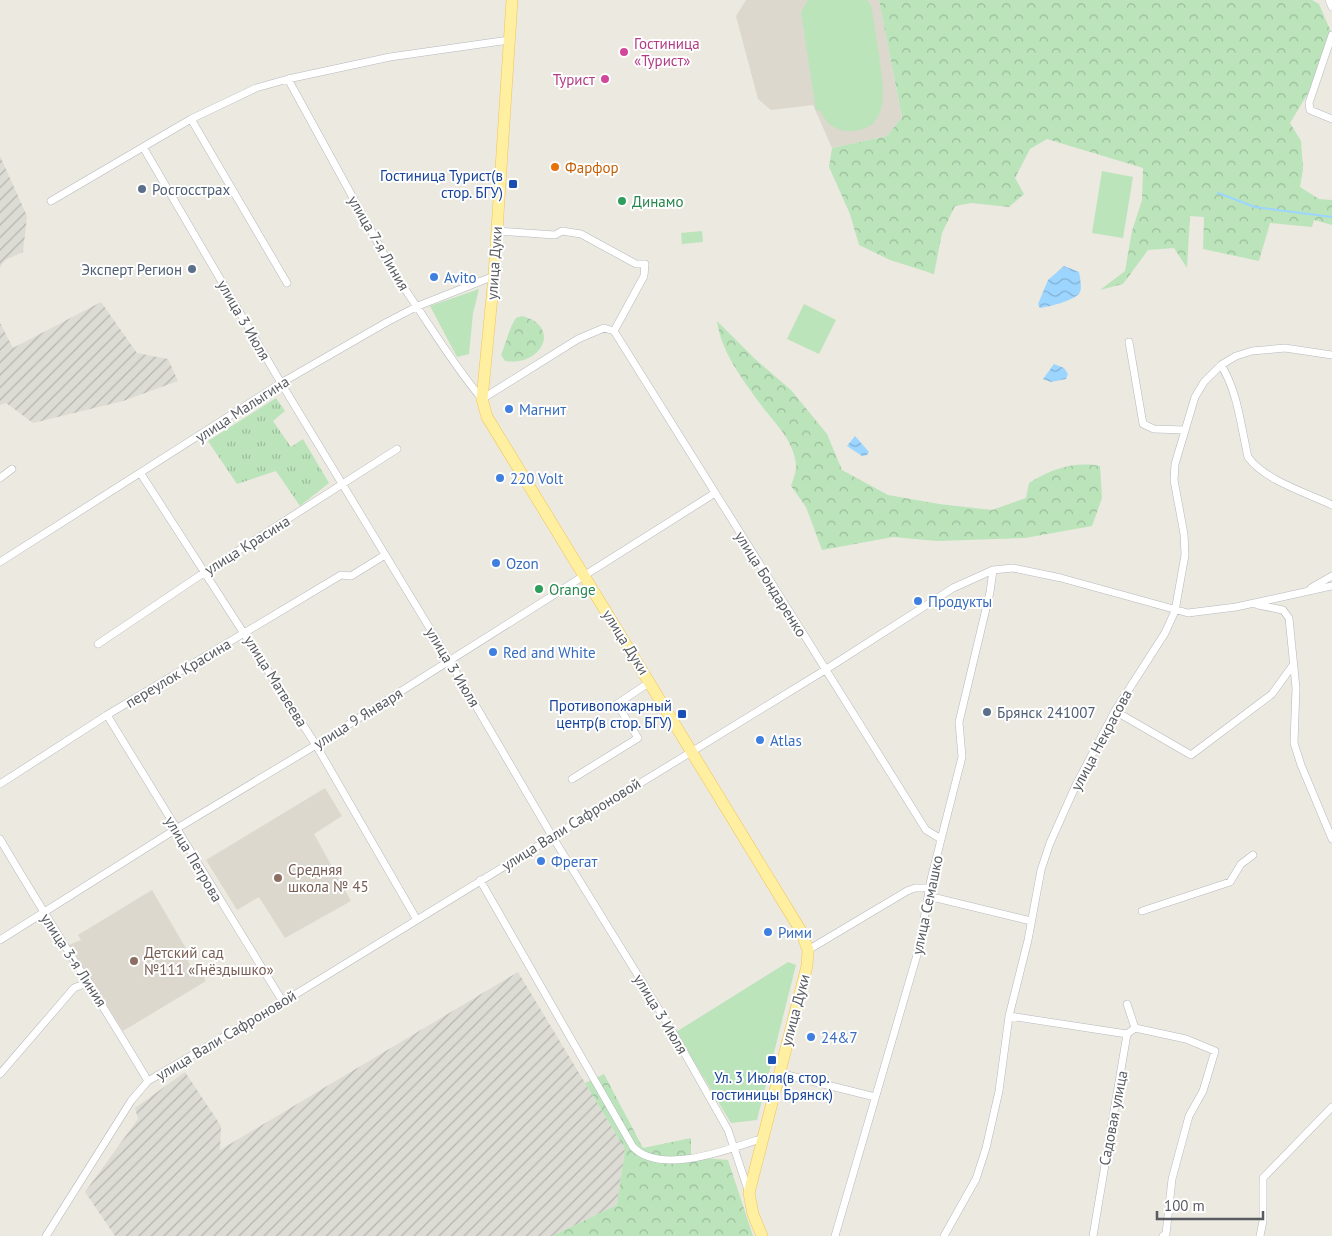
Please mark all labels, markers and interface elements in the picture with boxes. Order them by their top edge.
place label: Гостиница «Турист» [634,34,700,70]
marker: Гостиница «Турист» [618,46,630,58]
place label: Турист [553,70,595,89]
marker: Турист [599,73,611,85]
place label: Фарфор [565,158,619,177]
marker: Фарфор [549,161,561,173]
place label: Гостиница Турист(в стор. БГУ) [380,166,503,202]
marker: Гостиница Турист(в стор. БГУ) [507,178,519,190]
place label: Росгосстрах [152,180,230,199]
marker: Росгосстрах [136,183,148,195]
street label: улица 7-я Линия [344,192,414,294]
place label: Динамо [632,192,683,211]
marker: Динамо [616,195,628,207]
street label: улица Дуки [482,226,506,300]
place label: Эксперт Регион [81,260,182,279]
marker: Эксперт Регион [186,263,198,275]
place label: Avito [444,268,476,287]
marker: Avito [428,271,440,283]
street label: улица 3 Июля [213,276,275,364]
street label: улица Малыгина [191,372,293,446]
place label: Магнит [519,400,566,419]
marker: Магнит [503,403,515,415]
place label: 220 Volt [510,469,563,488]
marker: 220 Volt [494,472,506,484]
street label: улица Красина [201,511,293,579]
street label: улица Бондаренко [731,528,811,640]
place label: Ozon [506,554,539,573]
marker: Ozon [490,557,502,569]
place label: Orange [549,580,596,599]
marker: Orange [533,583,545,595]
place label: Продукты [928,592,992,611]
marker: Продукты [912,595,924,607]
street label: улица Дуки [598,606,654,678]
street label: улица 3 Июля [422,624,484,710]
street label: улица Матвеева [240,631,312,731]
street label: переулок Красина [122,634,234,712]
place label: Red and White [503,643,596,662]
marker: Red and White [487,646,499,658]
street label: улица 9 Января [310,683,406,753]
street label: улица Некрасова [1066,686,1136,794]
place label: Противопожарный центр(в стор. БГУ) [549,696,672,732]
place label: Брянск 241007 [997,703,1096,722]
marker: Брянск 241007 [981,706,993,718]
marker: Противопожарный центр(в стор. БГУ) [676,708,688,720]
place label: Atlas [770,731,802,750]
marker: Atlas [754,734,766,746]
street label: улица Вали Сафроновой [498,773,644,875]
street label: улица Петрова [161,813,227,905]
place label: Фрегат [551,852,597,871]
street label: улица Семашко [907,854,947,956]
marker: Фрегат [535,855,547,867]
place label: Средняя школа № 45 [288,860,369,896]
marker: Средняя школа № 45 [272,872,284,884]
street label: улица 3-я Линия [37,910,111,1010]
place label: Рими [778,923,812,942]
marker: Рими [762,926,774,938]
place label: Детский сад №111 «Гнёздышко» [144,943,274,979]
marker: Детский сад №111 «Гнёздышко» [128,955,140,967]
street label: улица 3 Июля [630,971,692,1057]
street label: улица Дуки [776,972,814,1048]
street label: улица Вали Сафроновой [152,986,300,1084]
place label: 24&7 [821,1028,858,1047]
marker: 24&7 [805,1031,817,1043]
marker: Ул. 3 Июля(в стор. гостиницы Брянск) [766,1054,778,1066]
place label: Ул. 3 Июля(в стор. гостиницы Брянск) [711,1068,833,1104]
street label: Садовая улица [1094,1069,1132,1167]
scale bar [1157,1188,1263,1220]
text: 100 m [1164,1196,1205,1215]

